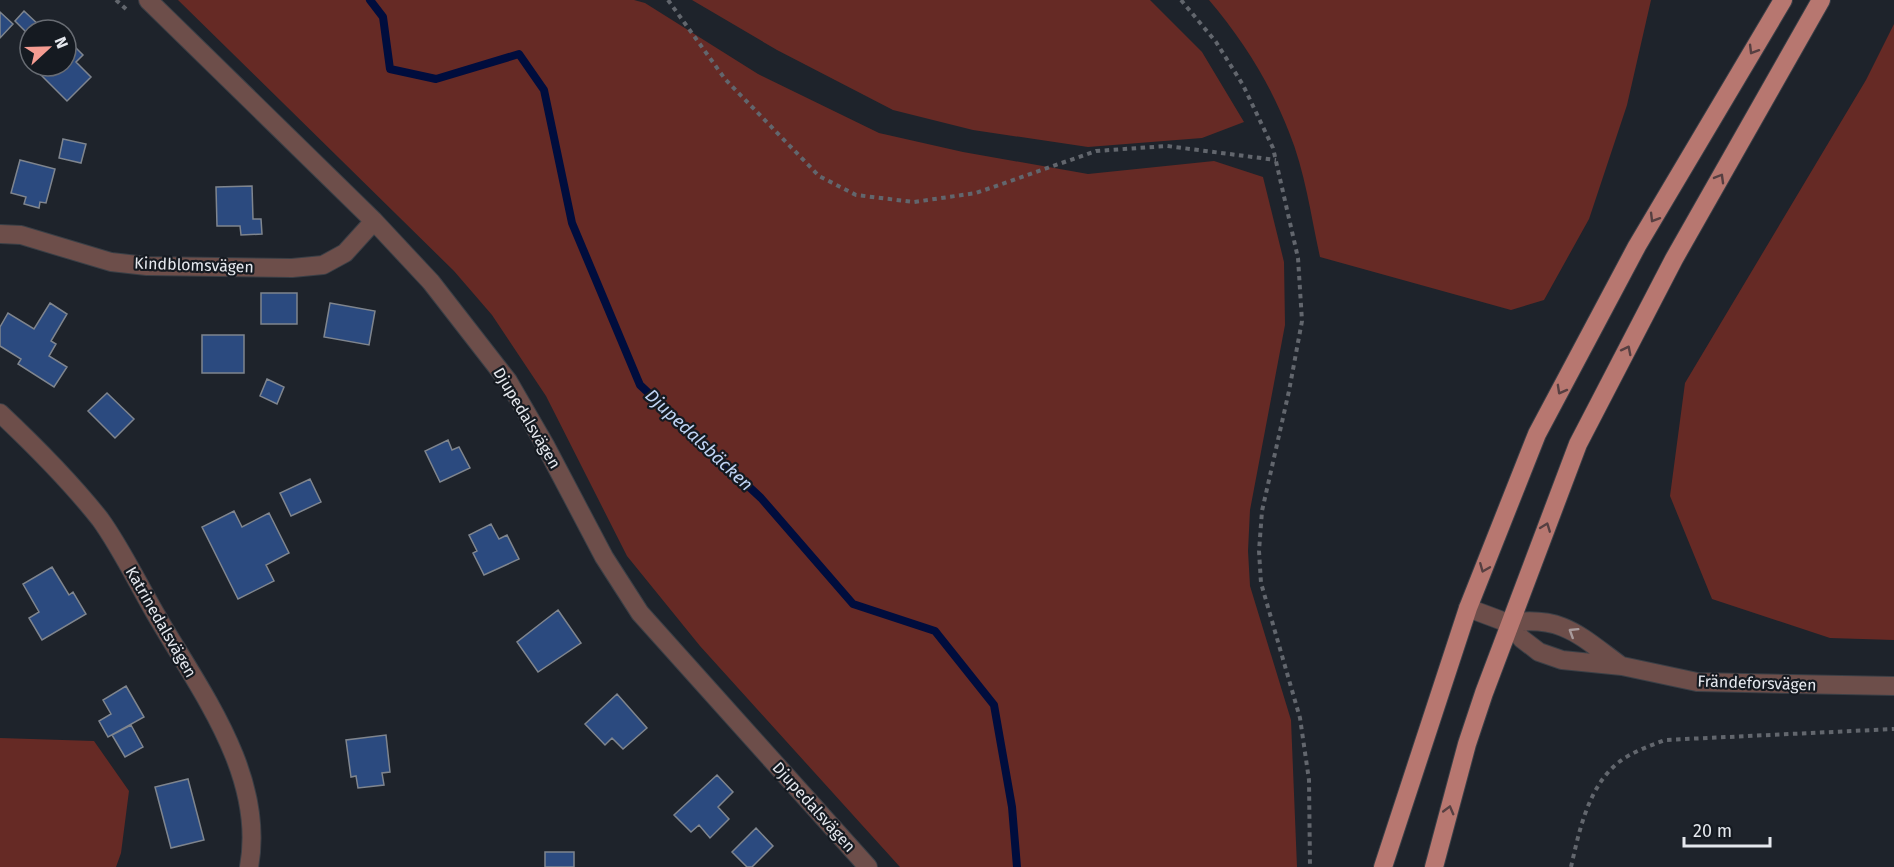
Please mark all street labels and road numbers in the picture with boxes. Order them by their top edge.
street label: Kindblomsvägen [134,253,254,277]
street label: Djupedalsvägen [489,364,565,472]
street label: Katrinedalsvägen [122,563,200,681]
street label: Frändeforsvägen [1697,671,1817,695]
street label: Djupedalsvägen [769,758,859,856]

